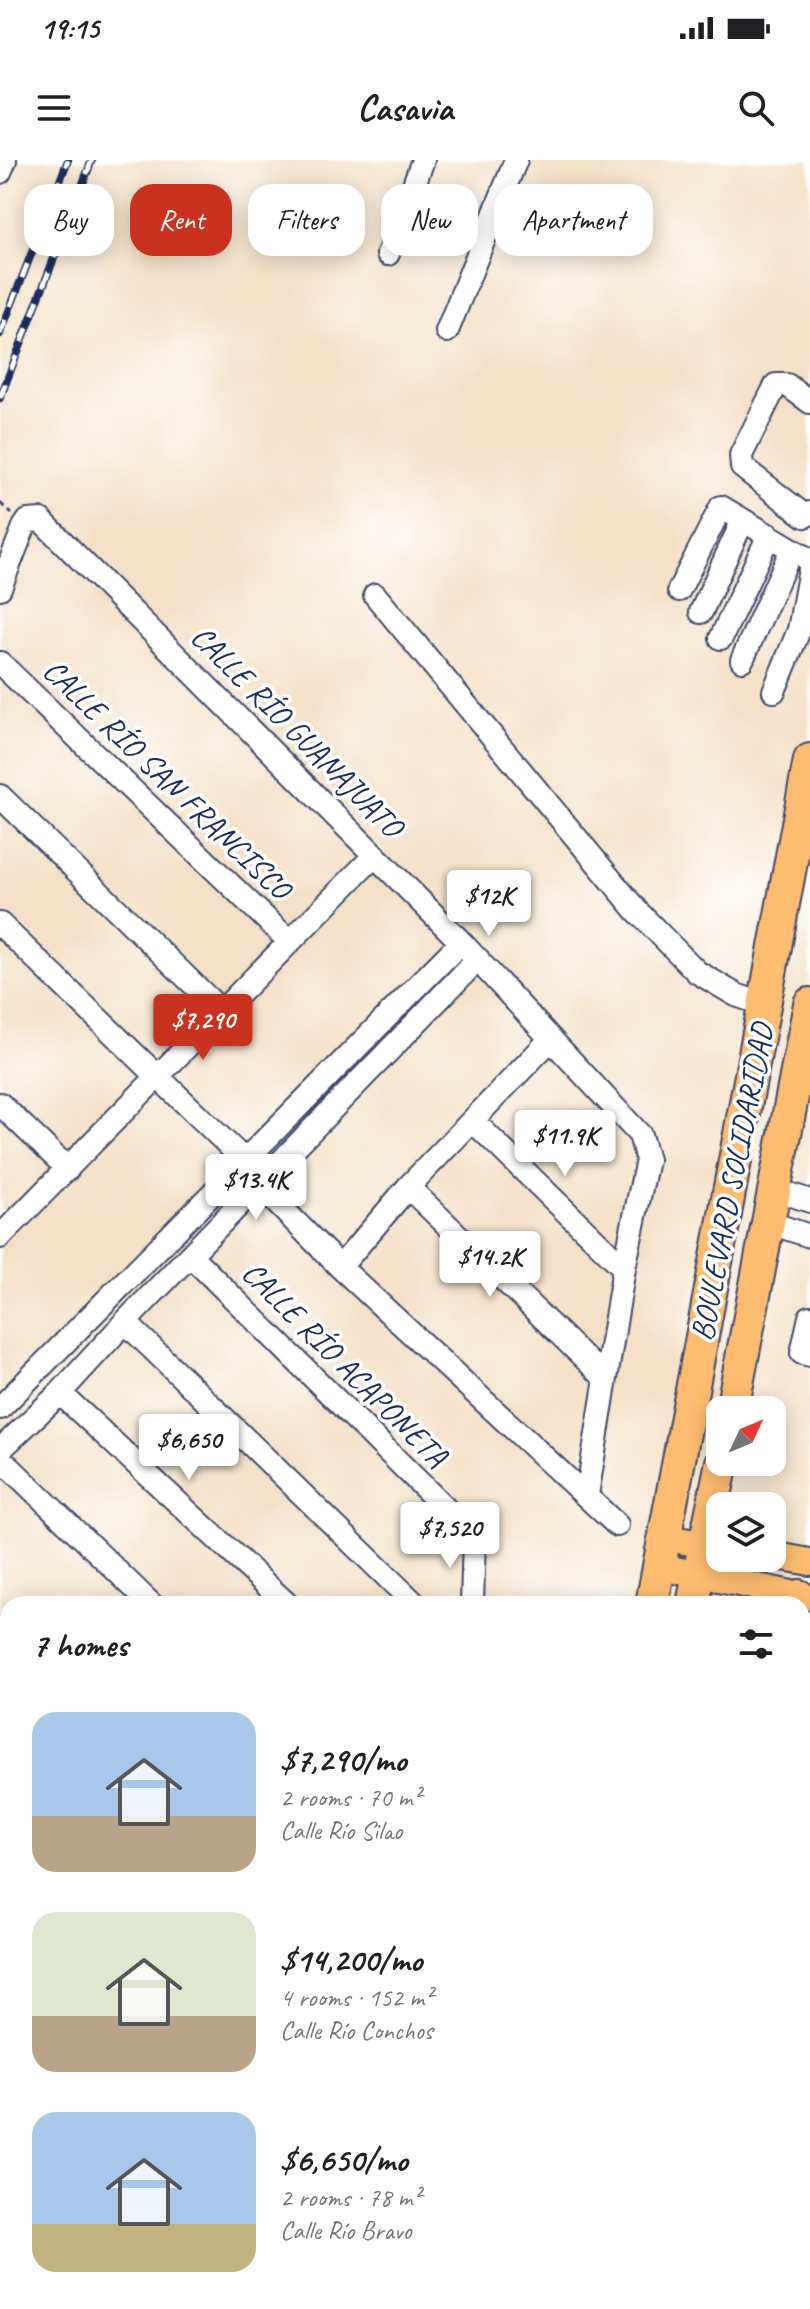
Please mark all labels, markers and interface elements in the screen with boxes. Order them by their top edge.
text: 19:15 [40,9,99,47]
text: Casavia [357,85,453,131]
icon: menu [32,86,76,130]
icon: search [734,86,778,130]
chip: Buy [24,184,114,256]
chip: Rent [130,184,232,256]
chip: Filters [248,184,365,256]
chip: New [381,184,478,256]
chip: Apartment [494,184,653,256]
street label: CALLE RÍO GUANAJUATO [182,616,414,848]
street label: CALLE RÍO SAN FRANCISCO [34,650,302,910]
pin: $12K [442,870,536,938]
text: $12K [465,879,513,912]
pin: $7,290 [138,994,268,1062]
text: $7,290 [171,1003,235,1036]
street label: BOULEVARD SOLIDARIDAD [681,1017,783,1344]
pin: $11.9K [500,1110,630,1178]
text: $11.9K [533,1119,597,1152]
pin: $13.4K [191,1154,321,1222]
text: $13.4K [223,1163,289,1196]
pin: $14.2K [425,1231,555,1299]
text: $14.2K [457,1240,523,1273]
street label: CALLE RÍO ACAPONETA [233,1252,457,1476]
north arrow [706,1396,786,1476]
map controls [706,1396,786,1572]
pin: $6,650 [124,1414,254,1482]
text: $6,650 [157,1423,221,1456]
button: layers [706,1492,786,1572]
pin: $7,520 [385,1502,515,1570]
text: $7,520 [418,1511,482,1544]
icon: filters [734,1622,778,1666]
text: 7 homes [32,1623,128,1666]
text: $7,290/mo [280,1738,406,1781]
icon: home [96,1744,192,1840]
text: 2 rooms · 70 m² [280,1781,421,1814]
text: Calle Río Silao [280,1814,402,1847]
text: $14,200/mo [280,1938,422,1981]
icon: home [96,1944,192,2040]
text: 4 rooms · 152 m² [280,1981,432,2014]
text: Calle Río Conchos [280,2014,433,2047]
text: $6,650/mo [280,2138,408,2181]
icon: home [96,2144,192,2240]
text: 2 rooms · 78 m² [280,2181,421,2214]
text: Calle Río Bravo [280,2214,412,2247]

